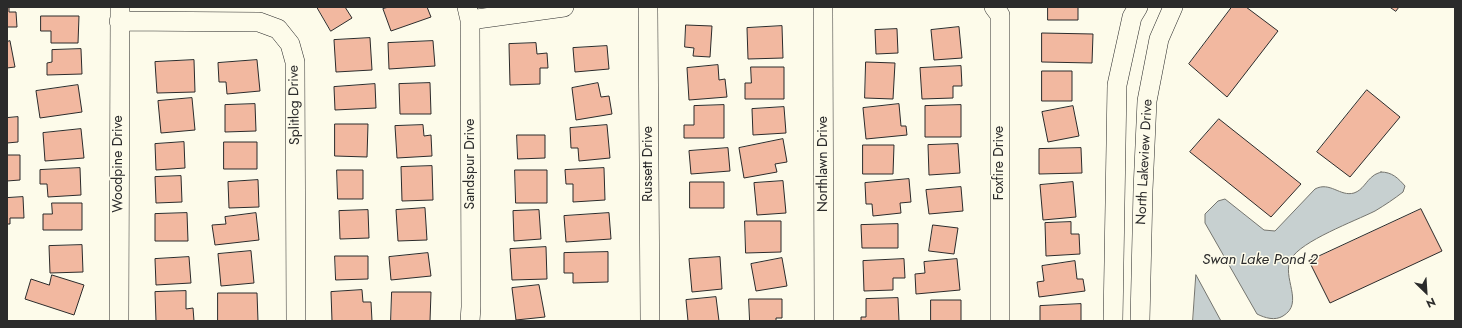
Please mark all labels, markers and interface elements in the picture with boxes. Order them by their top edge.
street label: Splitlog Drive [286,65,304,145]
street label: North Lakeview Drive [1133,99,1157,225]
street label: Woodpine Drive [111,115,127,213]
street label: Northlawn Drive [816,116,832,212]
street label: Sandspur Drive [463,119,479,209]
street label: Russett Drive [641,126,657,202]
street label: Foxfire Drive [992,126,1008,200]
water label: Swan Lake Pond 2 [1202,251,1318,269]
north arrow [1406,272,1446,312]
text: N [1424,294,1438,312]

